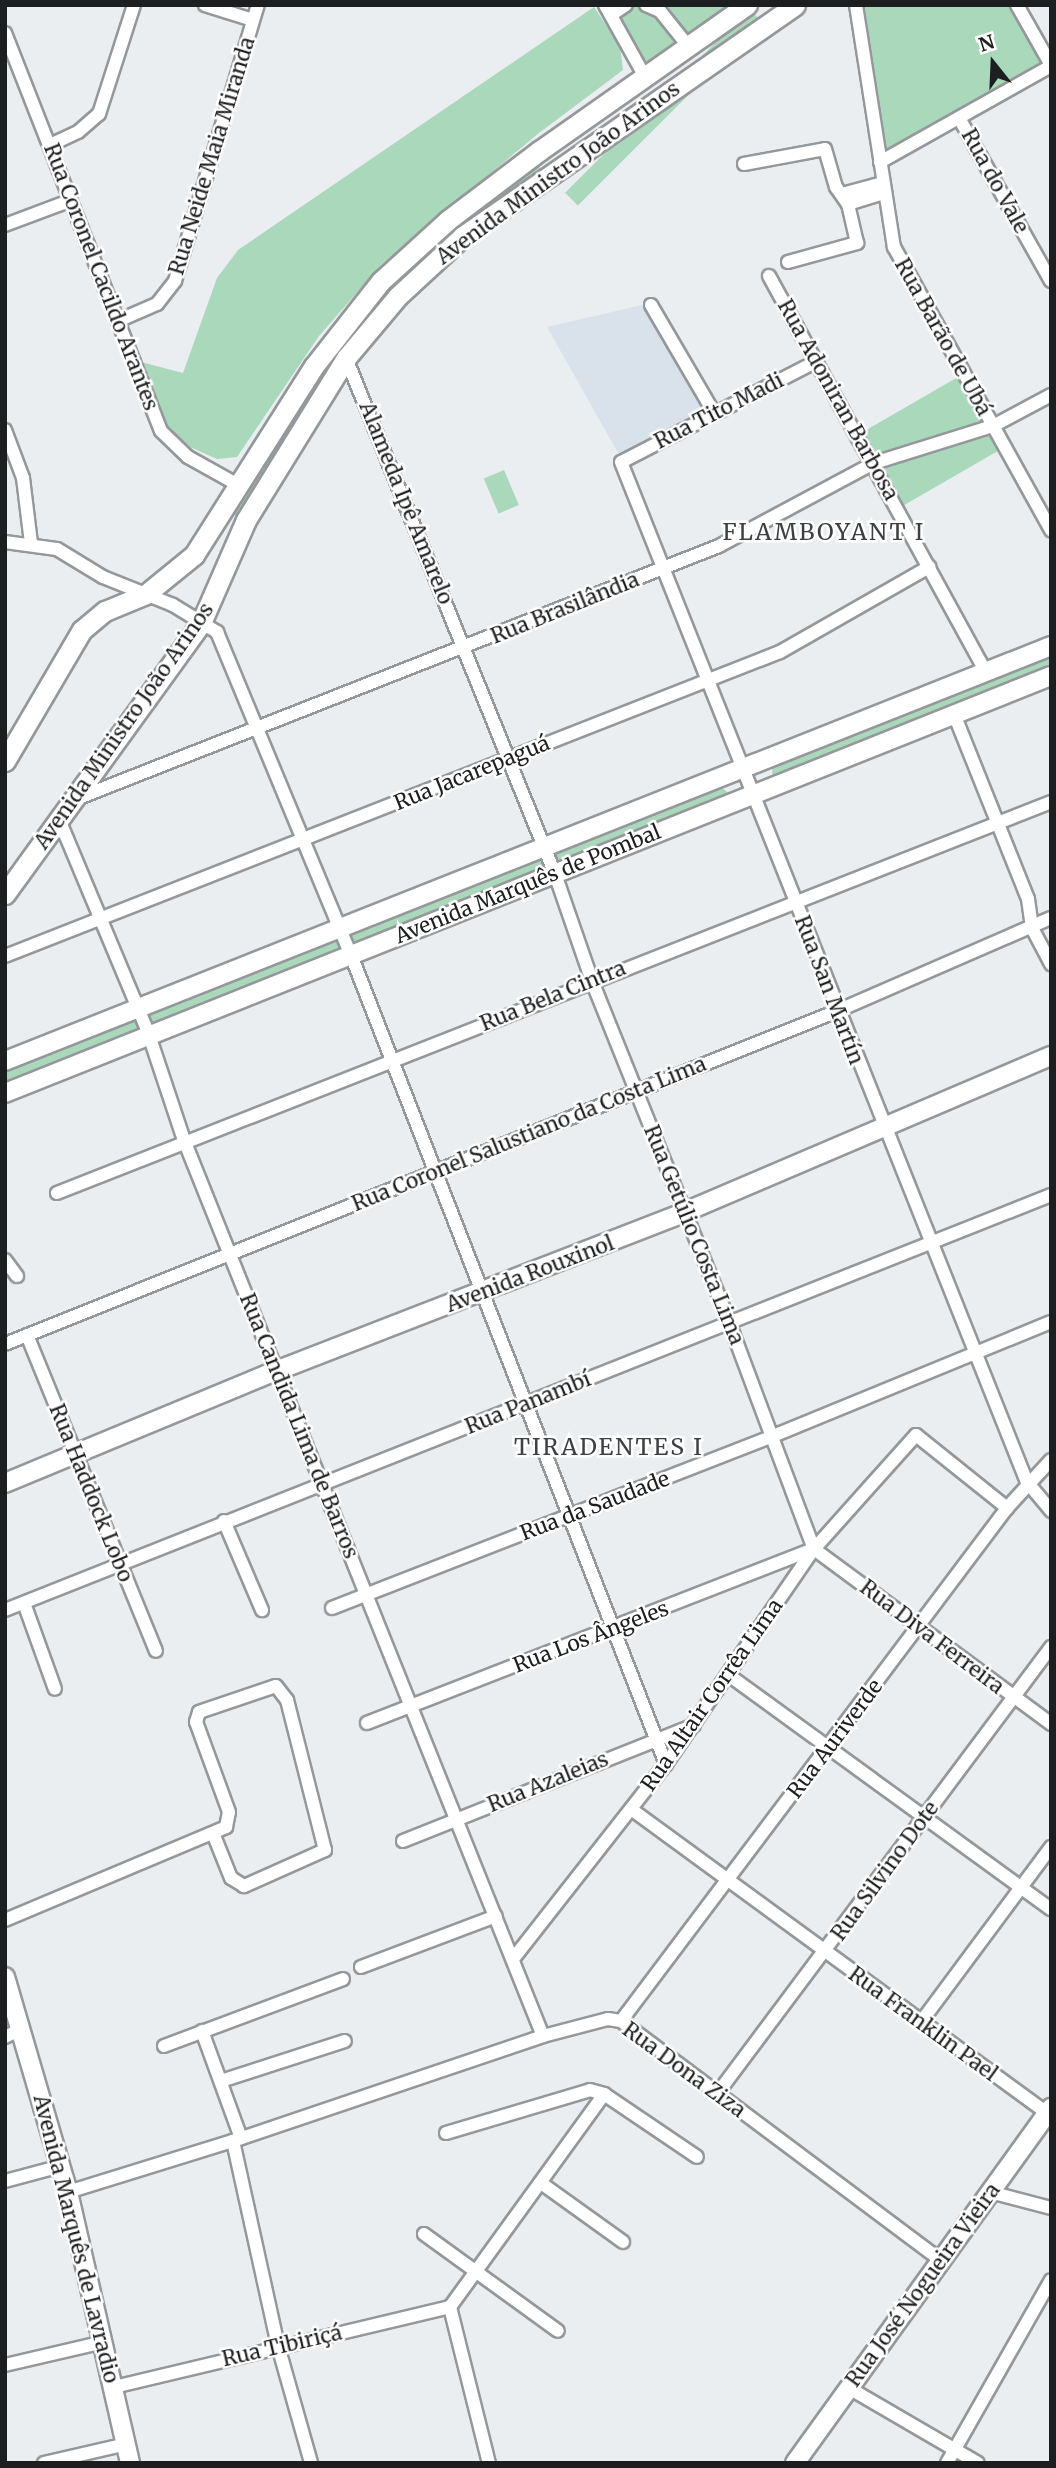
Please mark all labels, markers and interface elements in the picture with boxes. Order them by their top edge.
north arrow [958,28,1028,98]
text: N [976,29,997,57]
street label: Rua Neide Maia Miranda [164,34,260,278]
street label: Avenida Ministro João Arinos [431,76,685,270]
street label: Rua do Vale [956,124,1034,238]
street label: Rua Coronel Cacildo Arantes [38,140,164,414]
street label: Rua Barão de Ubá [889,254,997,420]
street label: Rua Adoniran Barbosa [772,295,904,505]
street label: Rua Tito Madi [650,368,788,454]
street label: Alameda Ipê Amarelo [354,398,458,608]
district label: FLAMBOYANT I [724,518,924,546]
street label: Rua Brasilândia [487,567,643,649]
street label: Avenida Ministro João Arinos [29,598,219,854]
street label: Rua Jacarepaguá [391,730,553,816]
street label: Avenida Marquês de Pombal [392,819,664,949]
street label: Rua San Martín [789,912,869,1068]
street label: Rua Bela Cintra [477,955,629,1037]
street label: Rua Coronel Salustiano da Costa Lima [348,1051,710,1217]
street label: Rua Getúlio Costa Lima [638,1122,750,1348]
street label: Avenida Rouxinol [443,1230,617,1318]
street label: Rua Candida Lima de Barros [234,1290,364,1562]
street label: Rua Panambí [461,1366,595,1440]
street label: Rua Haddock Lobo [44,1400,138,1586]
district label: TIRADENTES I [516,1433,702,1461]
street label: Rua da Saudade [517,1466,673,1546]
street label: Rua Diva Ferreira [855,1575,1009,1699]
street label: Rua Altair Corrêa Lima [636,1594,788,1796]
street label: Rua Los Ângeles [510,1596,672,1678]
street label: Rua Auriverde [782,1675,888,1803]
street label: Rua Azaleias [484,1746,612,1818]
street label: Rua Silvino Dote [826,1796,944,1946]
street label: Rua Franklin Pael [844,1962,1002,2086]
street label: Rua Dona Ziza [618,2017,750,2123]
street label: Avenida Marquês de Lavradio [28,2092,124,2386]
street label: Rua José Nogueira Vieira [841,2178,1005,2392]
street label: Rua Tibiriçá [220,2320,344,2372]

